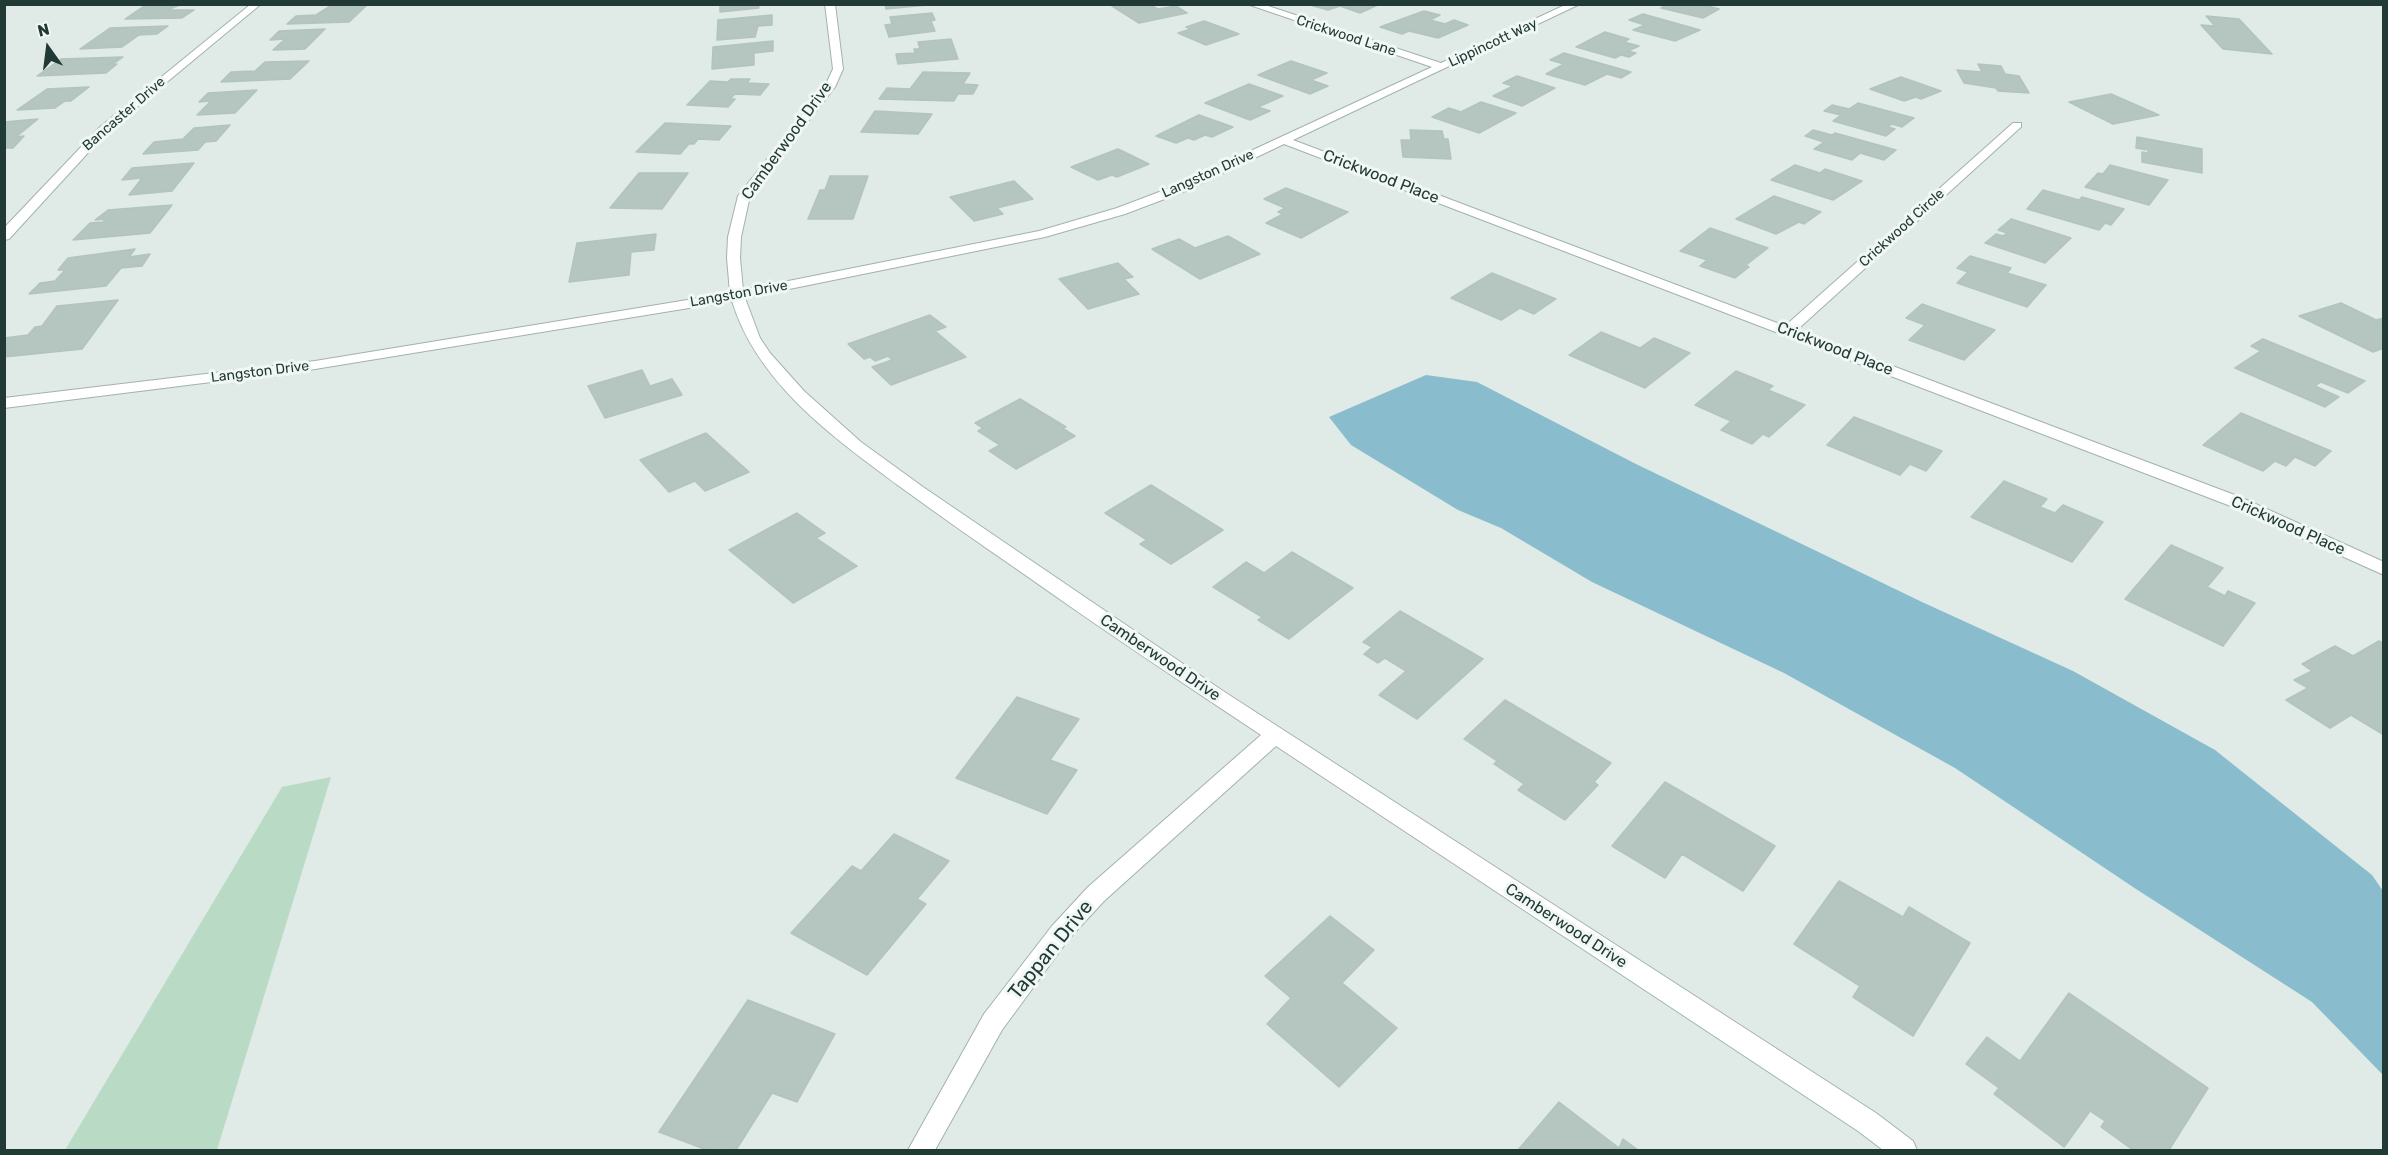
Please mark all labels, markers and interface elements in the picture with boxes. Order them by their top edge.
street label: Crickwood Lane [1294,12,1398,60]
street label: Lippincott Way [1446,15,1540,71]
north arrow [18,18,78,78]
text: N [36,19,51,41]
street label: Bancaster Drive [79,74,169,154]
street label: Camberwood Drive [738,78,836,204]
street label: Langston Drive [1160,146,1256,202]
street label: Crickwood Place [1320,146,1442,208]
street label: Crickwood Circle [1856,185,1948,271]
street label: Langston Drive [689,277,789,311]
street label: Crickwood Place [1774,318,1896,380]
street label: Langston Drive [210,358,310,386]
street label: Crickwood Place [2228,492,2348,560]
street label: Camberwood Drive [1096,611,1224,705]
street label: Camberwood Drive [1502,879,1630,973]
street label: Tappan Drive [1004,896,1098,1004]

